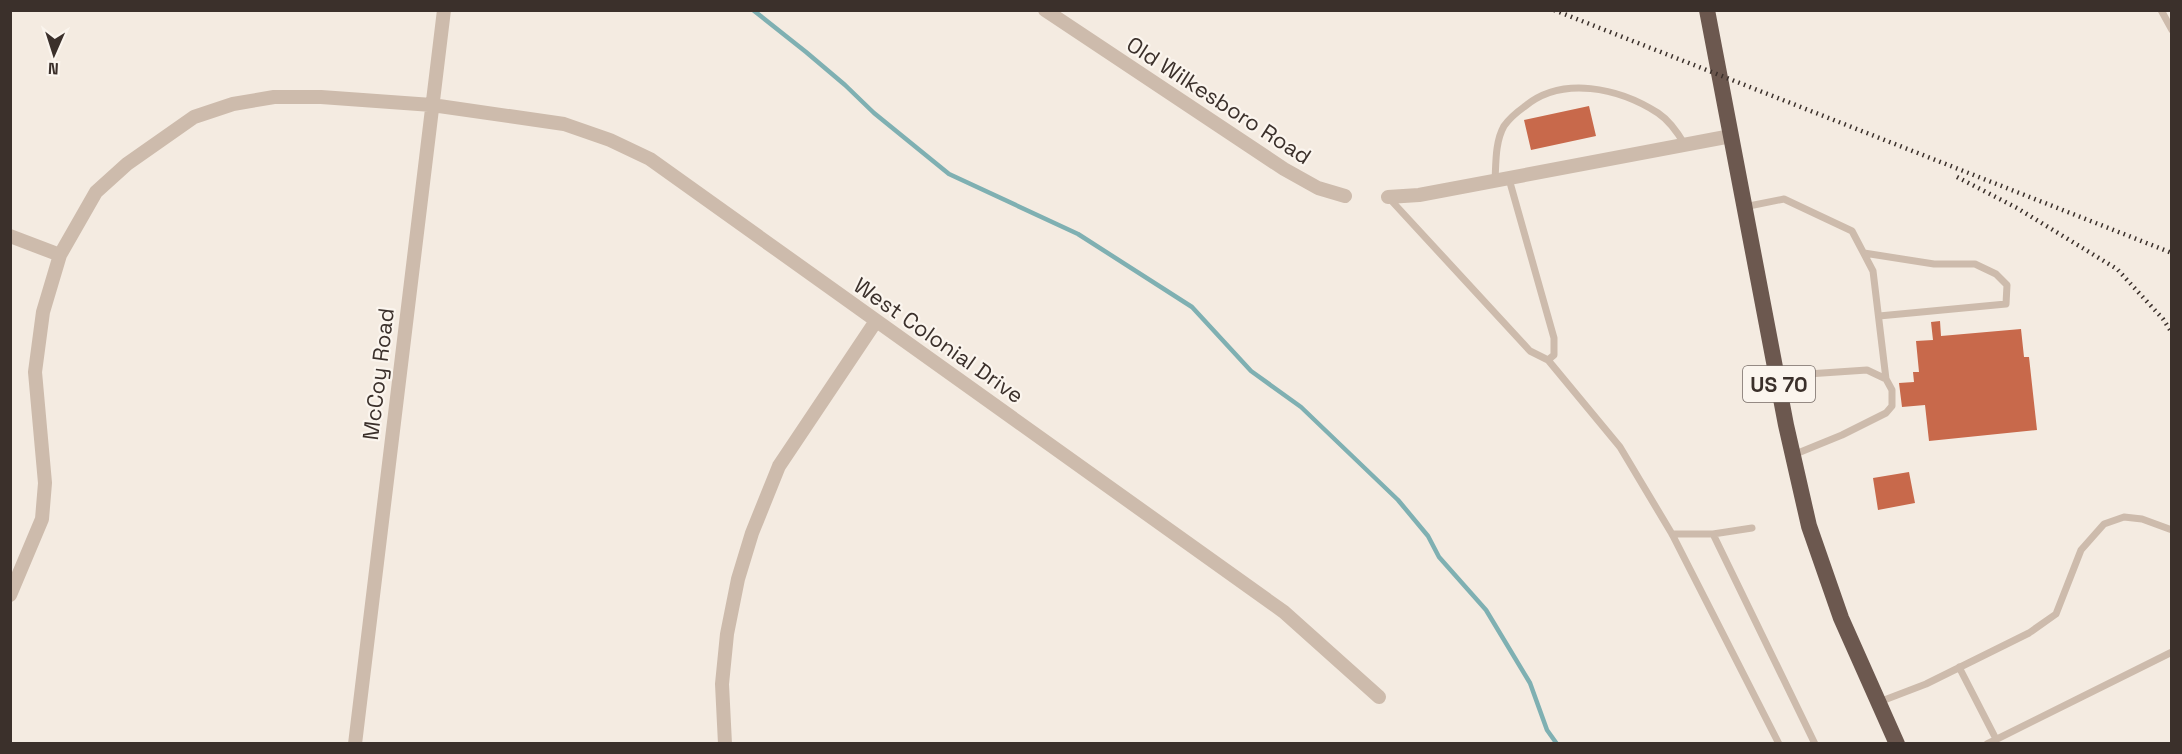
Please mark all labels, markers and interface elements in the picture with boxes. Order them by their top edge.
north arrow [24,24,84,84]
street label: Old Wilkesboro Road [1121,30,1317,170]
text: N [47,58,59,79]
street label: West Colonial Drive [849,271,1029,409]
street label: McCoy Road [356,306,400,442]
road number: US 70 [1743,366,1815,402]

